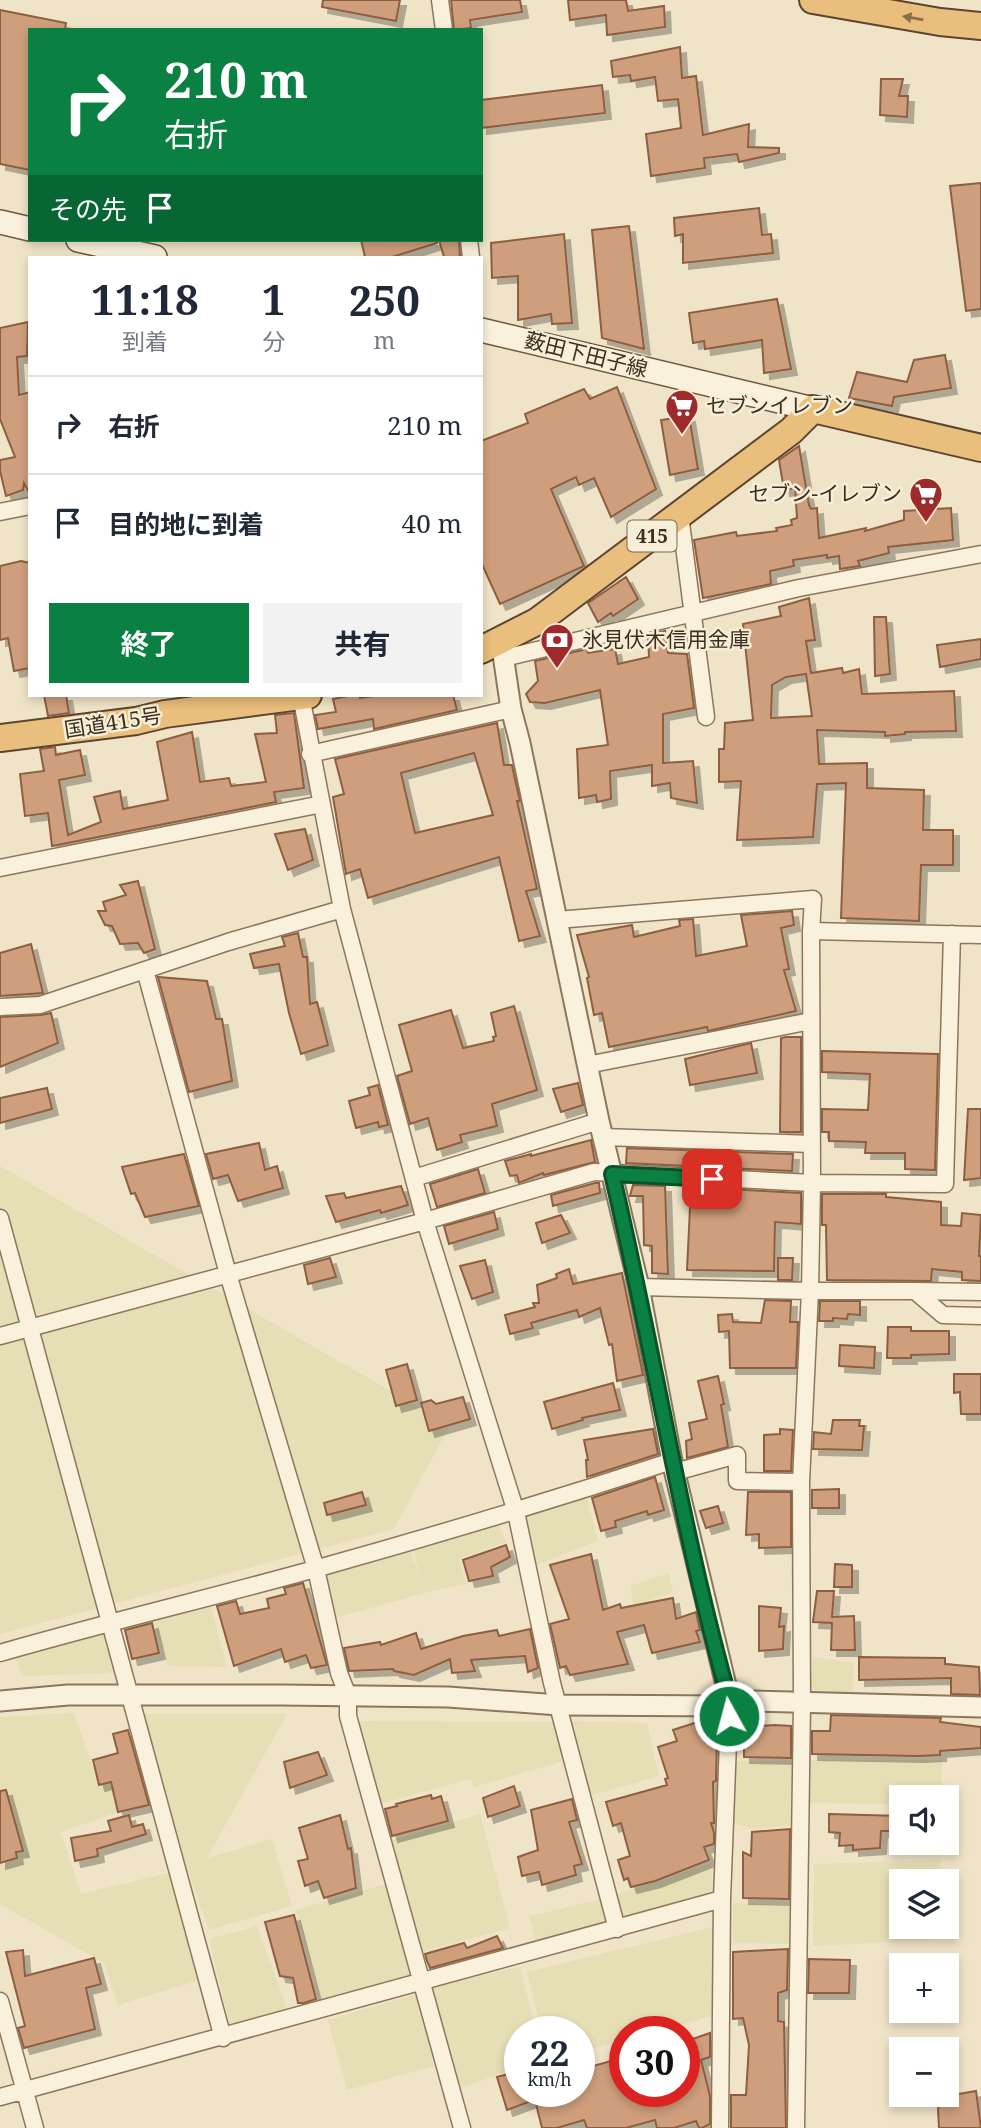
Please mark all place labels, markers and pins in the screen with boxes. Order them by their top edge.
supermarket icon: セブンイレブン [663,387,701,436]
place label: セブンイレブン [706,391,853,419]
supermarket icon: セブン-イレブン [907,475,945,524]
place label: セブン-イレブン [748,479,902,507]
bank icon: 氷見伏木信用金庫 [538,621,576,670]
place label: 氷見伏木信用金庫 [582,625,750,653]
pin [682,1149,742,1209]

